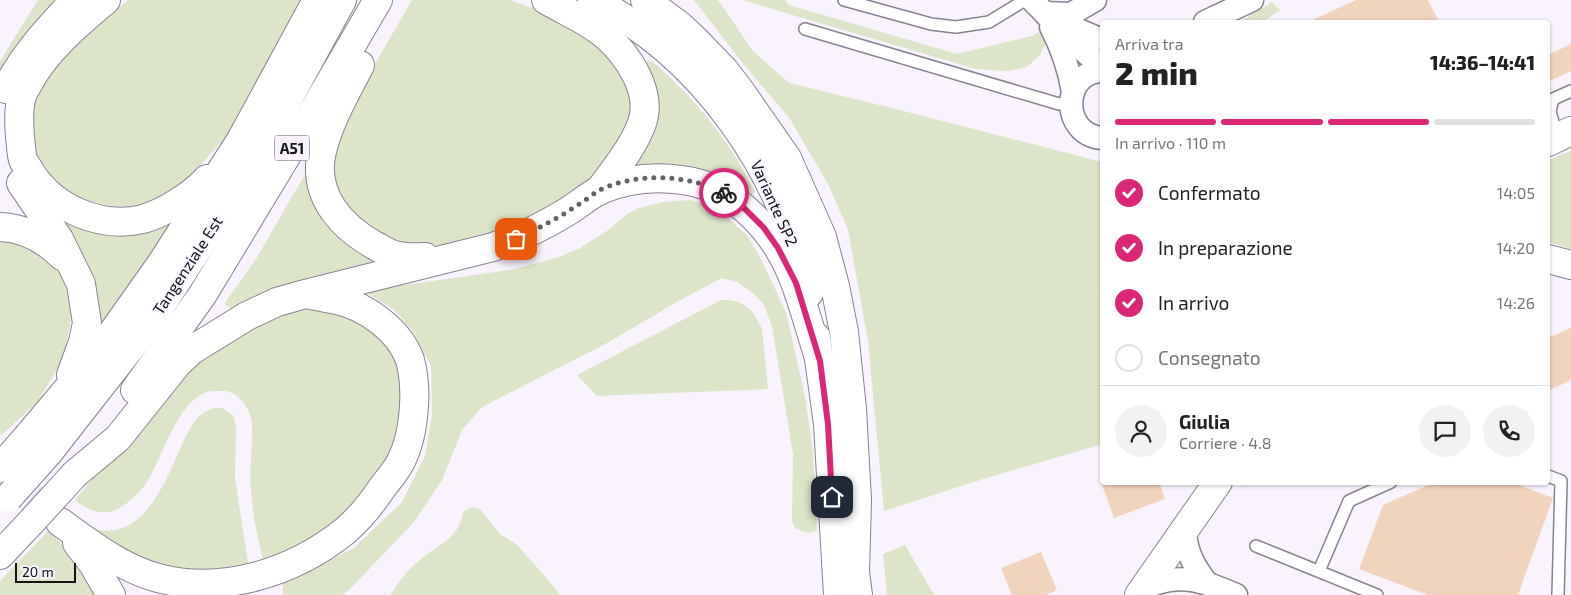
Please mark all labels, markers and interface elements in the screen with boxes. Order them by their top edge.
text: Arriva tra [1115,34,1184,53]
text: 14:36–14:41 [1430,51,1535,74]
text: 2 min [1115,53,1198,91]
text: In arrivo · 110 m [1115,133,1226,152]
road number: A51 [274,136,310,160]
street label: Variante SP2 [748,157,802,249]
courier [699,168,749,218]
icon: bike [710,179,738,207]
icon: check [1115,179,1143,207]
text: Confermato [1158,181,1261,204]
text: 14:05 [1497,183,1535,202]
street label: Tangenziale Est [148,212,226,318]
pin [495,218,537,260]
icon: bag [502,225,530,253]
icon: check [1115,234,1143,262]
text: In preparazione [1158,236,1293,259]
text: 14:20 [1496,238,1535,257]
icon: check [1115,289,1143,317]
text: In arrivo [1158,291,1229,314]
text: 14:26 [1497,293,1535,312]
text: Consegnato [1158,346,1261,369]
button: person [1115,405,1167,457]
button: chat [1419,405,1471,457]
button: phone [1483,405,1535,457]
text: Giulia [1179,410,1230,433]
text: Corriere · 4.8 [1179,433,1272,452]
pin [811,476,853,518]
icon: home [818,483,846,511]
scale bar [15,560,76,583]
text: 20 m [22,563,54,580]

